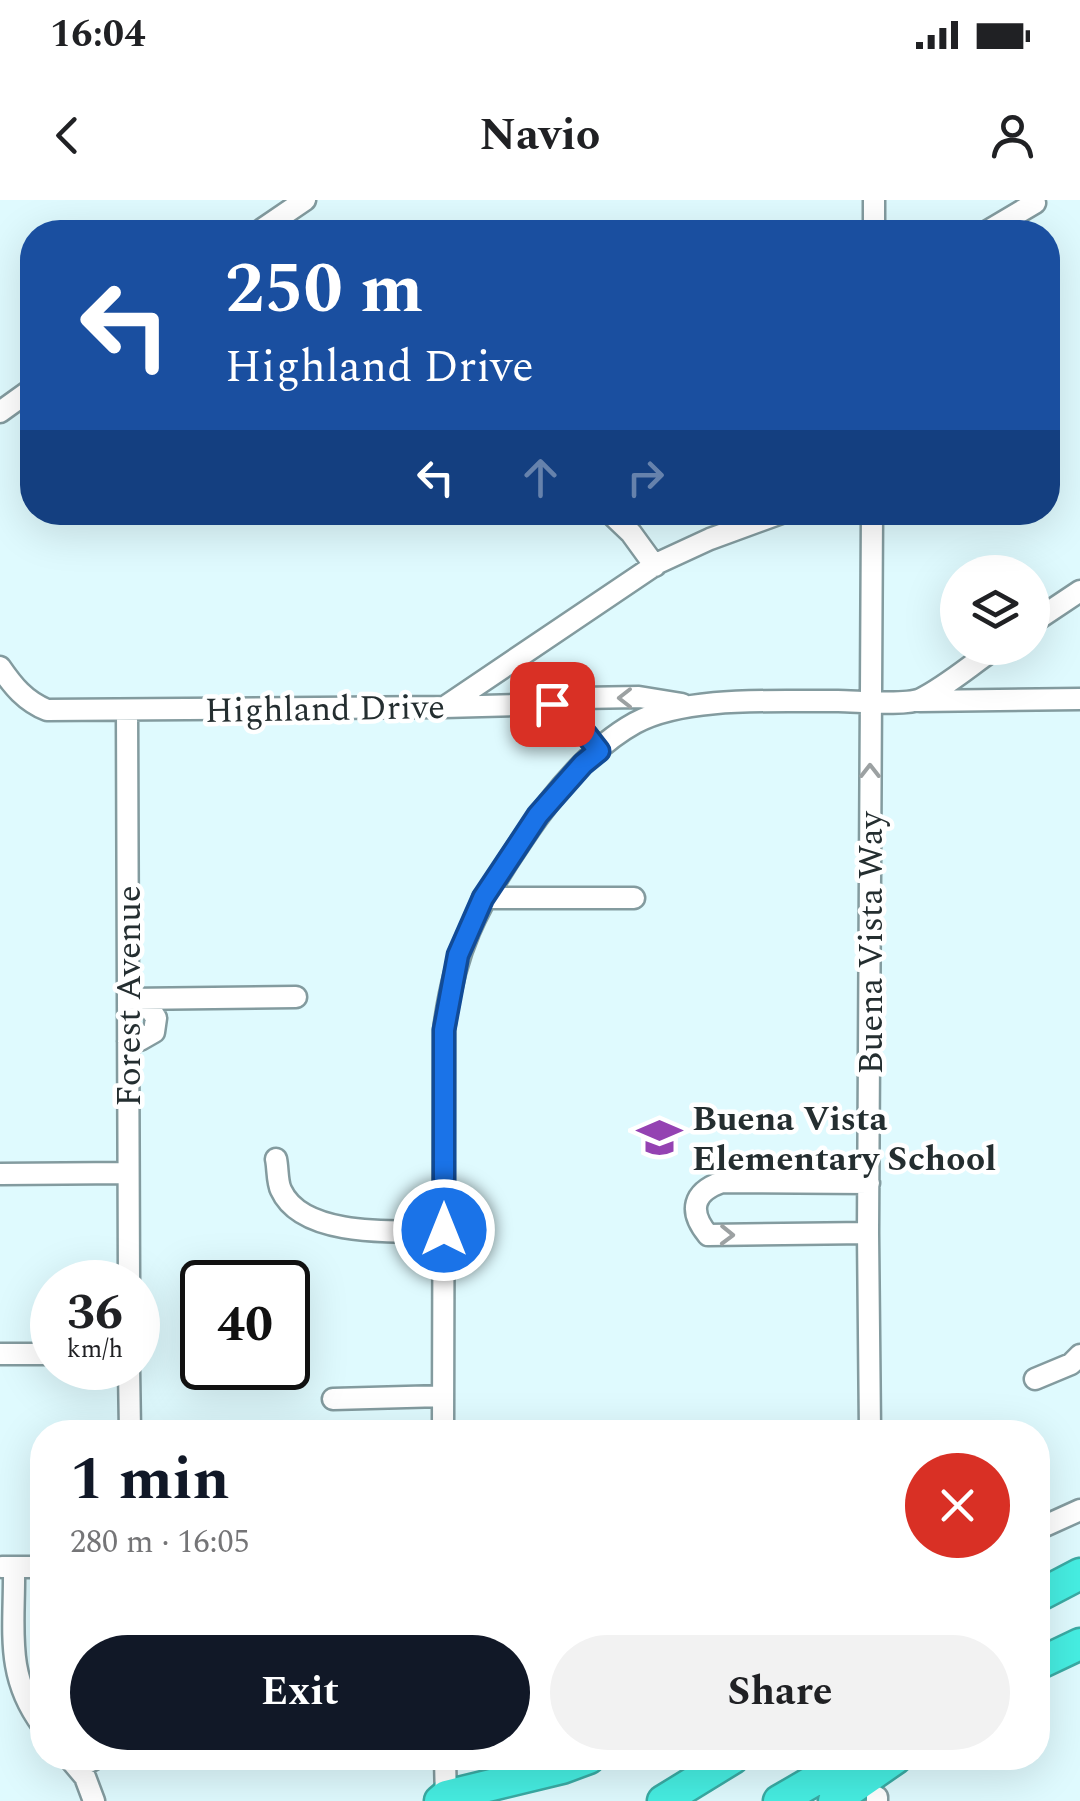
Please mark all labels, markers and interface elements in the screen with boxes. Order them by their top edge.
text: 16:04 [50,6,145,64]
text: Navio [479,101,601,170]
icon: back [40,108,95,163]
icon: person [985,108,1040,163]
text: 250 m [225,237,423,343]
icon: left [60,260,190,390]
text: Highland Drive [225,333,534,402]
icon: left [408,450,463,505]
icon: ahead [513,450,568,505]
icon: right [618,450,673,505]
map controls [940,555,1050,665]
button: layers [940,555,1050,665]
pin [510,662,595,747]
icon: arrive [525,677,580,732]
street label: Highland Drive [204,681,446,738]
one-way arrow [617,687,632,709]
one-way arrow [859,762,881,778]
street label: Buena Vista Way [845,810,898,1074]
street label: Forest Avenue [103,885,156,1107]
place label: Buena Vista Elementary School [692,1093,996,1186]
school or university icon: Buena Vista Elementary School [635,1114,683,1162]
position arrow [392,1178,496,1282]
one-way arrow [720,1224,736,1246]
speed limit sign: 40 [180,1260,310,1390]
text: 36 [67,1275,123,1351]
text: km/h [67,1331,123,1369]
text: 1 min [70,1434,230,1526]
button: close [905,1453,1010,1558]
text: 280 m · 16:05 [70,1518,250,1567]
button: Exit [70,1635,530,1750]
button: Share [550,1635,1010,1750]

